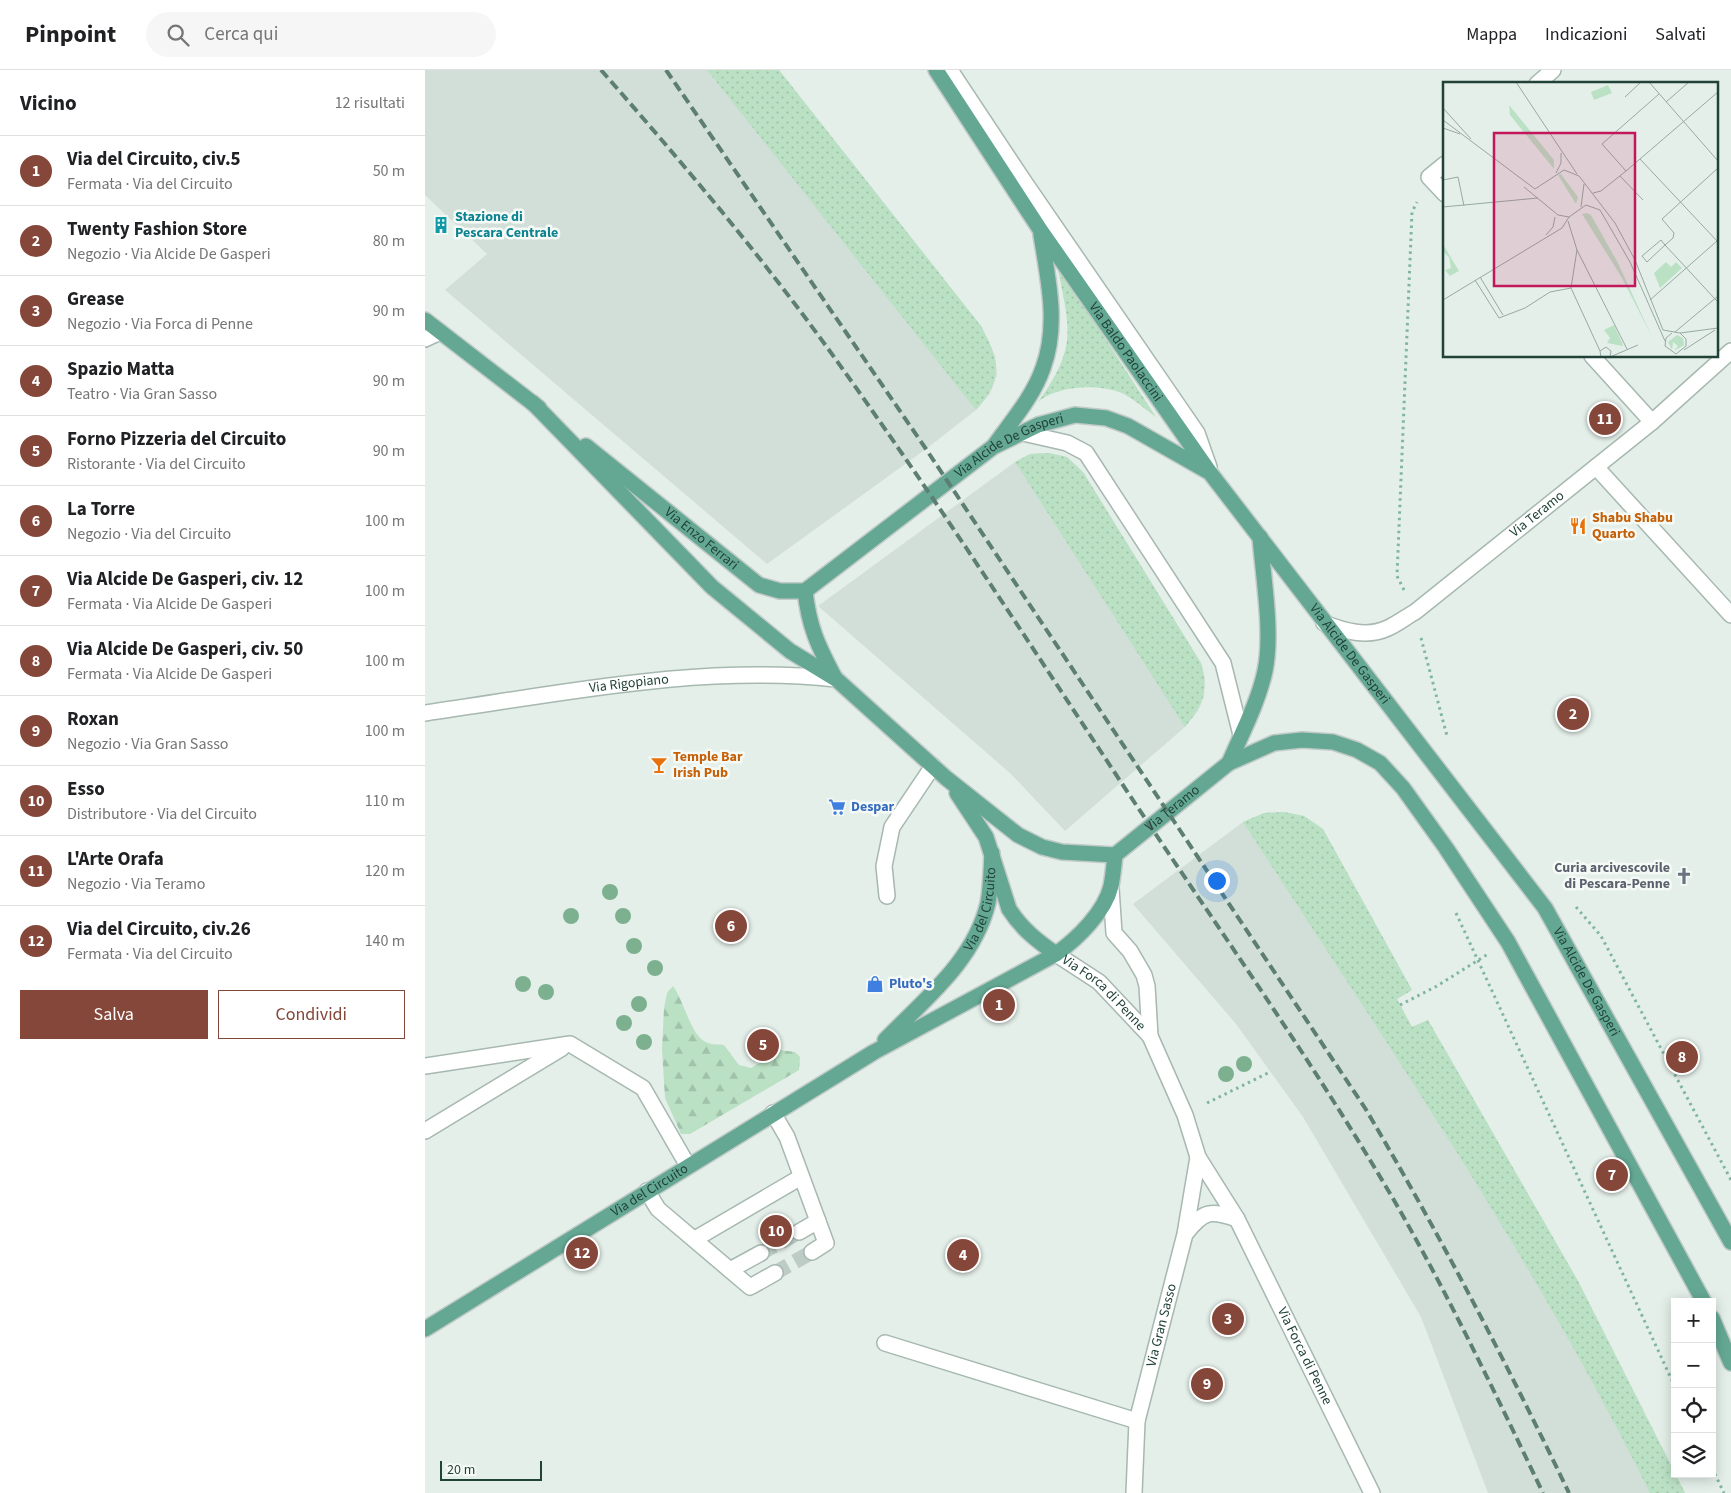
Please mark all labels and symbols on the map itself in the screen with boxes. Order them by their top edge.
inset map [1443,82,1719,358]
place label: Stazione di Pescara Centrale [455,207,558,243]
building icon: Stazione di Pescara Centrale [431,215,451,235]
street label: Via Baldo Paolaccini [1084,298,1168,406]
pin: 11 [1589,400,1621,438]
street label: Via Alcide De Gasperi [950,409,1066,483]
street label: Via Teramo [1506,486,1569,542]
street label: Via Enzo Ferrari [660,503,743,575]
place label: Shabu Shabu Quarto [1592,508,1673,544]
restaurant icon: Shabu Shabu Quarto [1568,516,1588,536]
street label: Via Alcide De Gasperi [1304,600,1395,709]
street label: Via Rigopiano [588,669,670,698]
pin: 2 [1557,695,1589,733]
place label: Temple Bar Irish Pub [673,747,743,783]
bar icon: Temple Bar Irish Pub [649,755,669,775]
street label: Via Teramo [1141,780,1204,837]
supermarket icon: Despar [827,797,847,817]
place label: Despar [851,797,895,817]
place label: Curia arcivescovile di Pescara-Penne [1554,858,1670,894]
church icon: Curia arcivescovile di Pescara-Penne [1674,866,1694,886]
street label: Via del Circuito [959,867,1001,955]
your location [1204,868,1230,894]
pin: 6 [715,907,747,945]
street label: Via Alcide De Gasperi [1548,924,1625,1040]
street label: Via Forca di Penne [1058,950,1150,1035]
shop icon: Pluto's [865,974,885,994]
place label: Pluto's [889,974,932,994]
pin: 1 [983,986,1015,1024]
pin: 5 [747,1026,779,1064]
pin: 8 [1666,1038,1698,1076]
pin: 7 [1596,1156,1628,1194]
street label: Via del Circuito [607,1159,692,1222]
pin: 10 [760,1212,792,1250]
pin: 12 [566,1234,598,1272]
pin: 4 [947,1236,979,1274]
street label: Via Gran Sasso [1141,1281,1182,1369]
pin: 3 [1212,1300,1244,1338]
street label: Via Forca di Penne [1272,1304,1337,1408]
pin: 9 [1191,1365,1223,1403]
scale bar [440,1458,543,1481]

